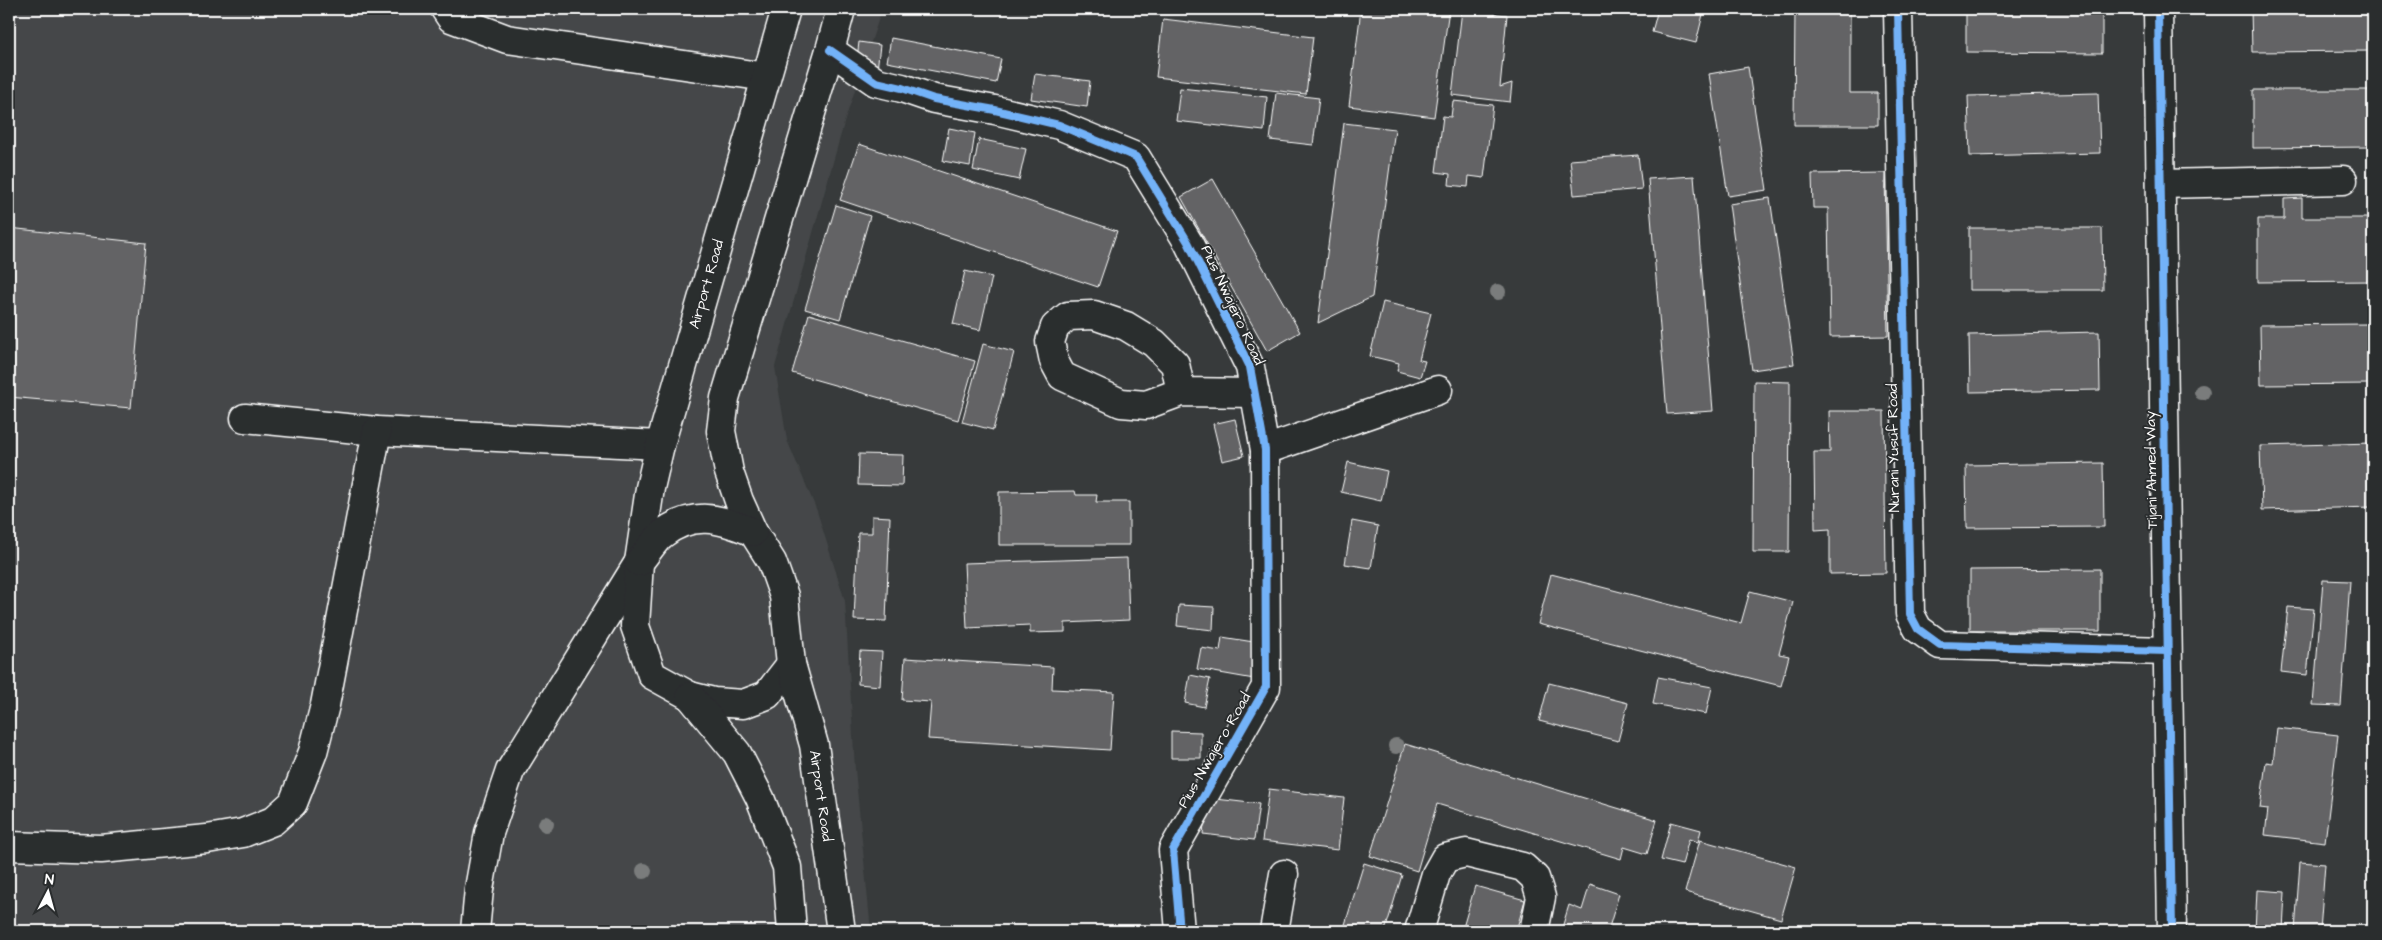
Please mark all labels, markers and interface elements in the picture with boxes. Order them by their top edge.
street label: Airport Road [684,237,729,331]
street label: Pius Nwajero Road [1196,242,1270,369]
street label: Nurani Yusuf Road [1882,383,1905,513]
street label: Tijani Ahmed Way [2140,411,2164,529]
street label: Pius Nwajero Road [1173,688,1256,812]
street label: Airport Road [804,749,838,843]
north arrow [22,868,72,918]
text: N [44,870,55,890]

